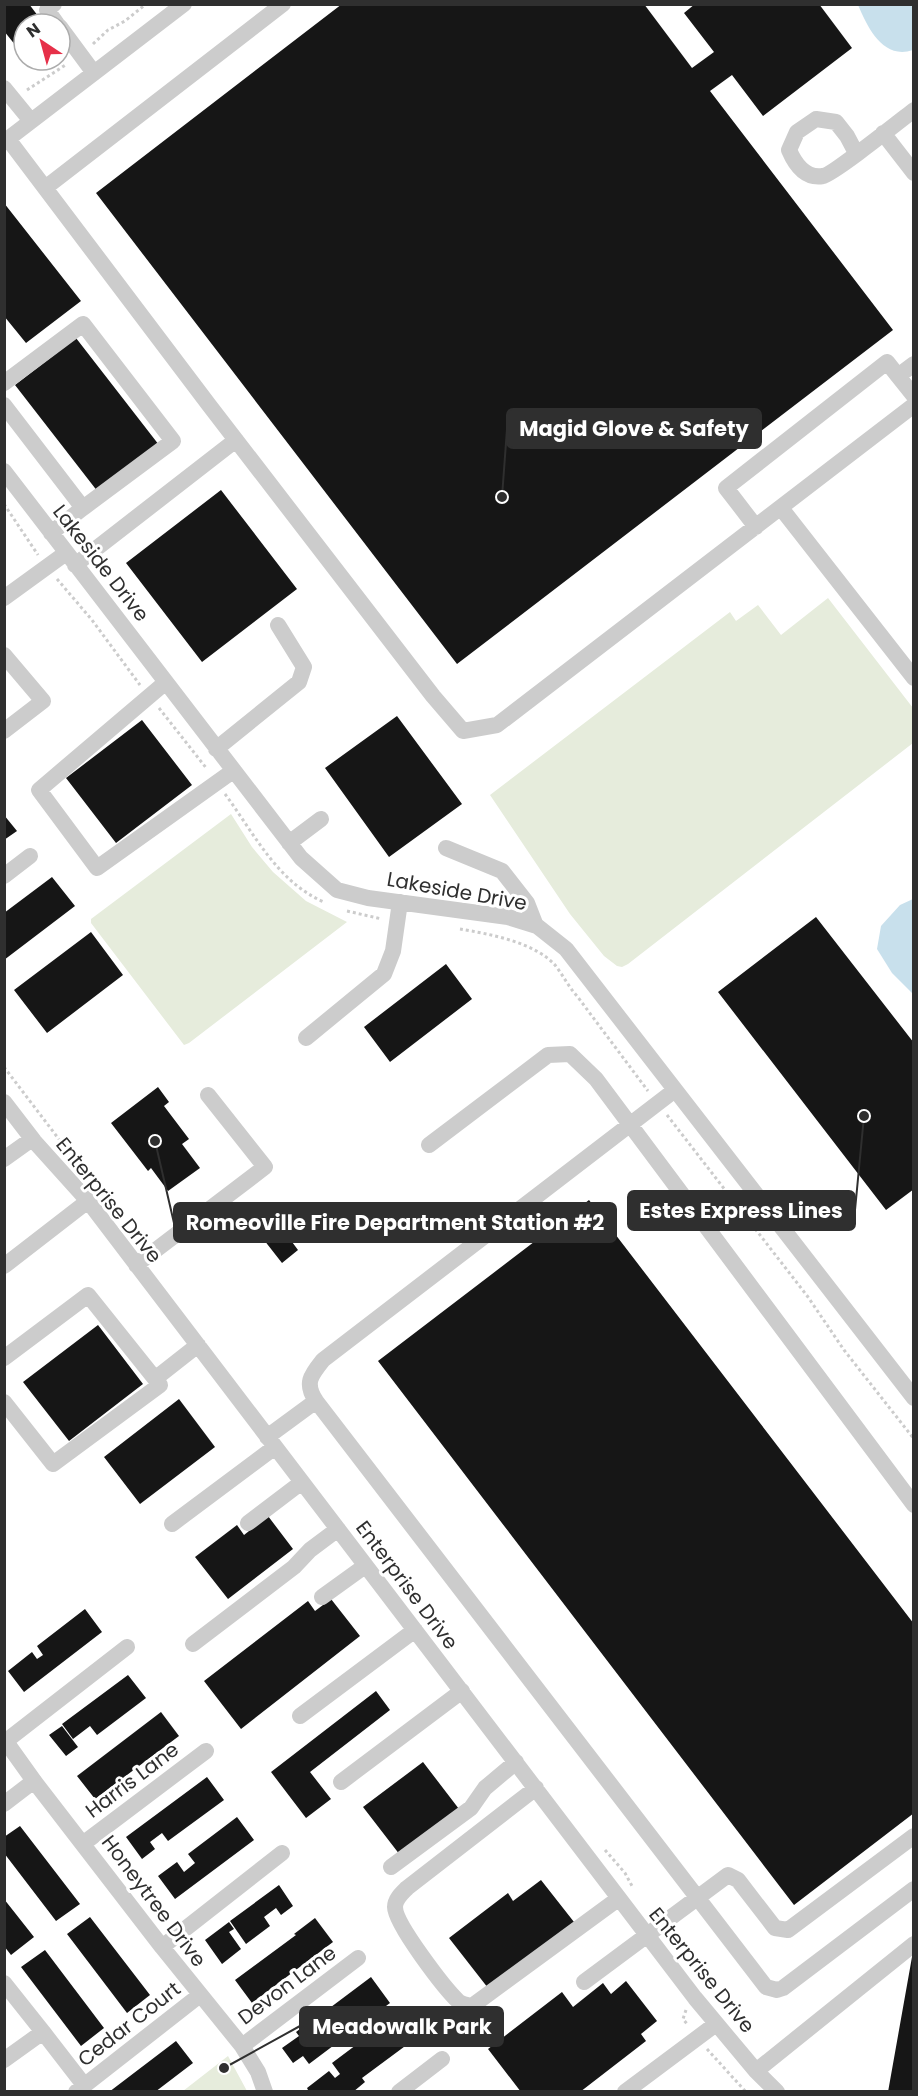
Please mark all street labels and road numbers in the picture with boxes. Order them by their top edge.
street label: Lakeside Drive [46,499,156,627]
street label: Lakeside Drive [385,865,529,917]
street label: Enterprise Drive [50,1131,168,1269]
street label: Enterprise Drive [349,1515,465,1655]
street label: Harris Lane [80,1736,184,1824]
street label: Honeytree Drive [95,1829,213,1973]
street label: Enterprise Drive [643,1901,761,2039]
street label: Devon Lane [232,1939,342,2031]
street label: Cedar Court [72,1975,186,2073]

